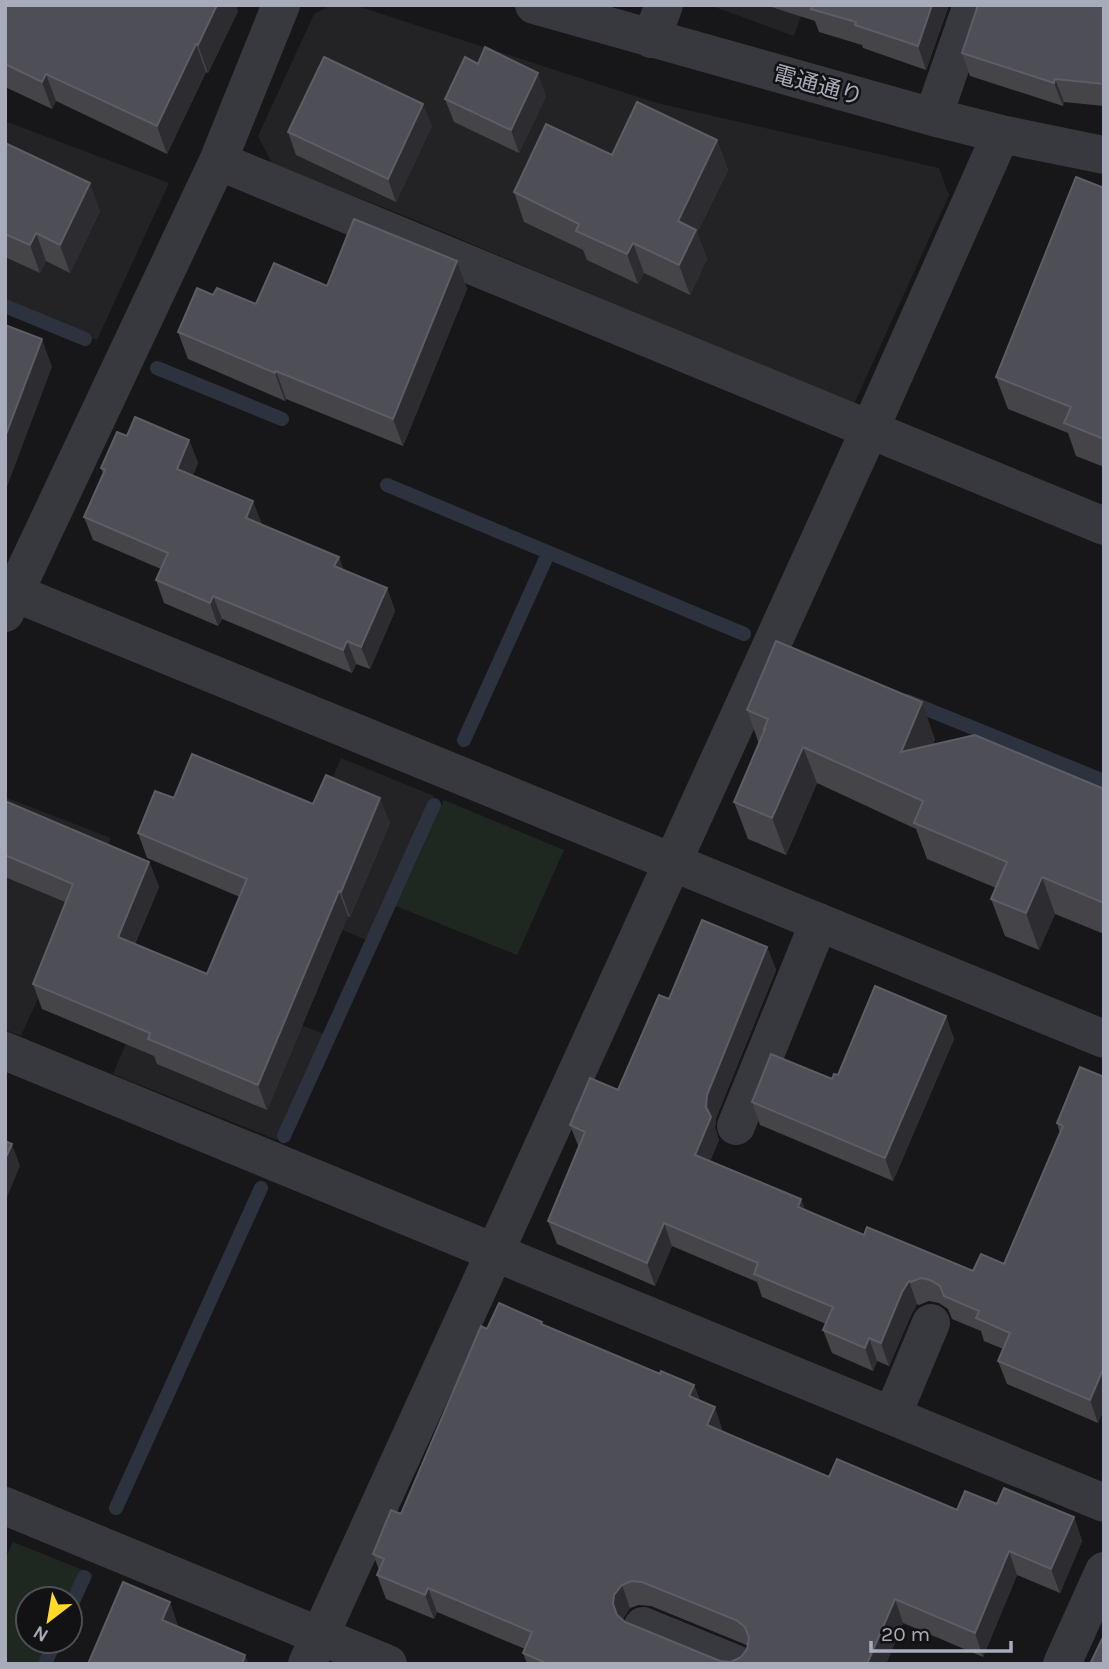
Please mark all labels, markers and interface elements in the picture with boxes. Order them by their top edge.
street label: 電通通り [770,61,866,110]
north arrow [14,1585,84,1655]
scale bar [871,1610,1011,1654]
text: N [29,1621,52,1647]
text: 20 m [881,1622,930,1646]

